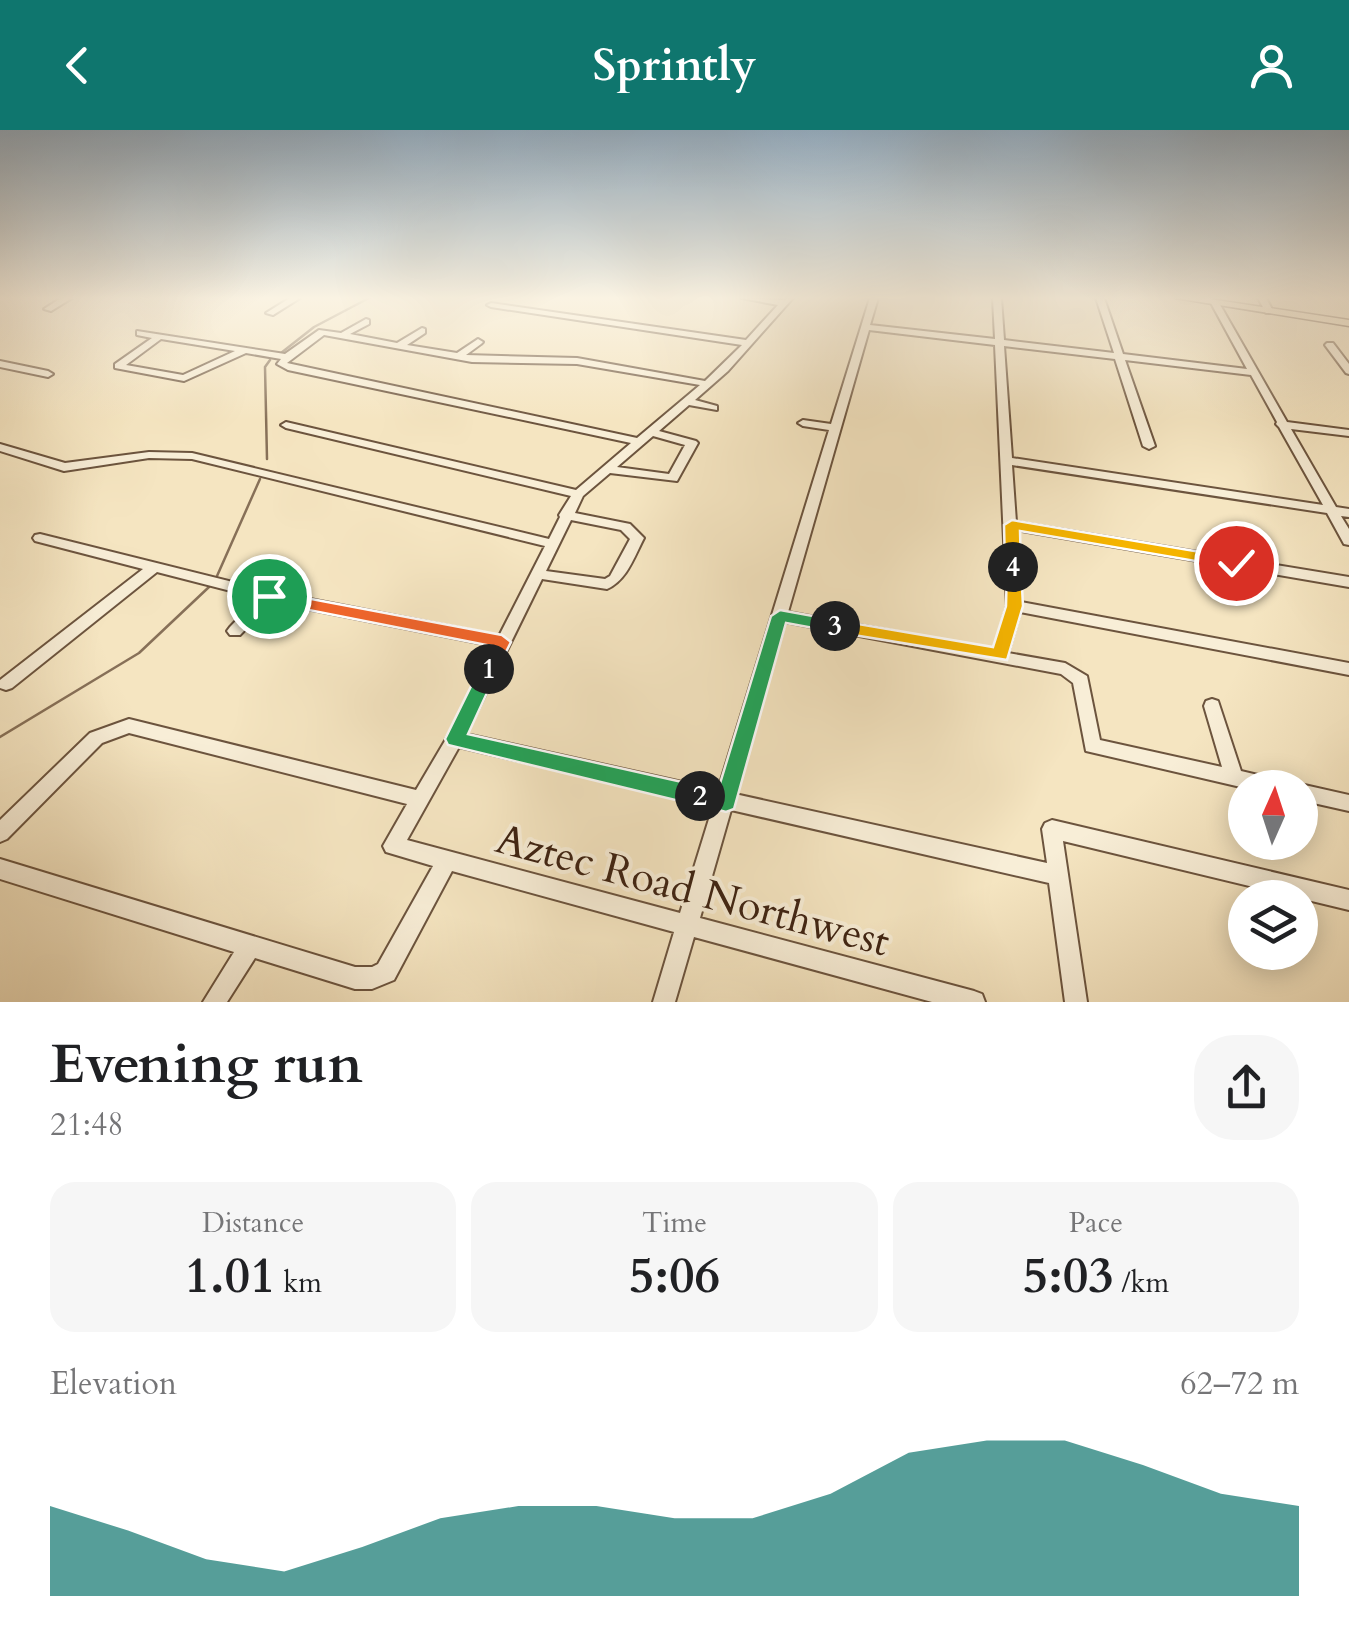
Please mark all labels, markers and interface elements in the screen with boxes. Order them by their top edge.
text: Sprintly [593,35,756,96]
icon: back [50,38,105,93]
icon: person [1244,38,1299,93]
pin [1194,521,1279,606]
icon: check [1209,536,1264,591]
pin: 4 [988,542,1038,592]
text: 4 [1006,548,1020,586]
pin [227,554,312,639]
icon: arrive [242,569,297,624]
pin: 3 [810,601,860,651]
text: 3 [828,607,842,645]
pin: 1 [464,644,514,694]
text: 1 [482,650,496,688]
north arrow [1228,770,1318,860]
map controls [1228,770,1318,970]
pin: 2 [675,771,725,821]
text: 2 [693,777,707,815]
street label: Aztec Road Northwest [490,810,896,970]
button: layers [1228,880,1318,970]
text: Evening run [50,1028,363,1102]
button: share [1194,1035,1299,1140]
text: 21:48 [50,1103,124,1147]
text: Distance [202,1204,304,1242]
text: Time [642,1204,707,1242]
text: Pace [1069,1204,1123,1242]
text: 1.01 [184,1242,276,1310]
text: 5:06 [629,1242,720,1310]
text: 5:03 [1023,1242,1114,1310]
text: km [276,1264,322,1302]
text: /km [1114,1264,1169,1302]
text: Elevation [50,1362,177,1406]
text: 62–72 m [1180,1362,1299,1406]

